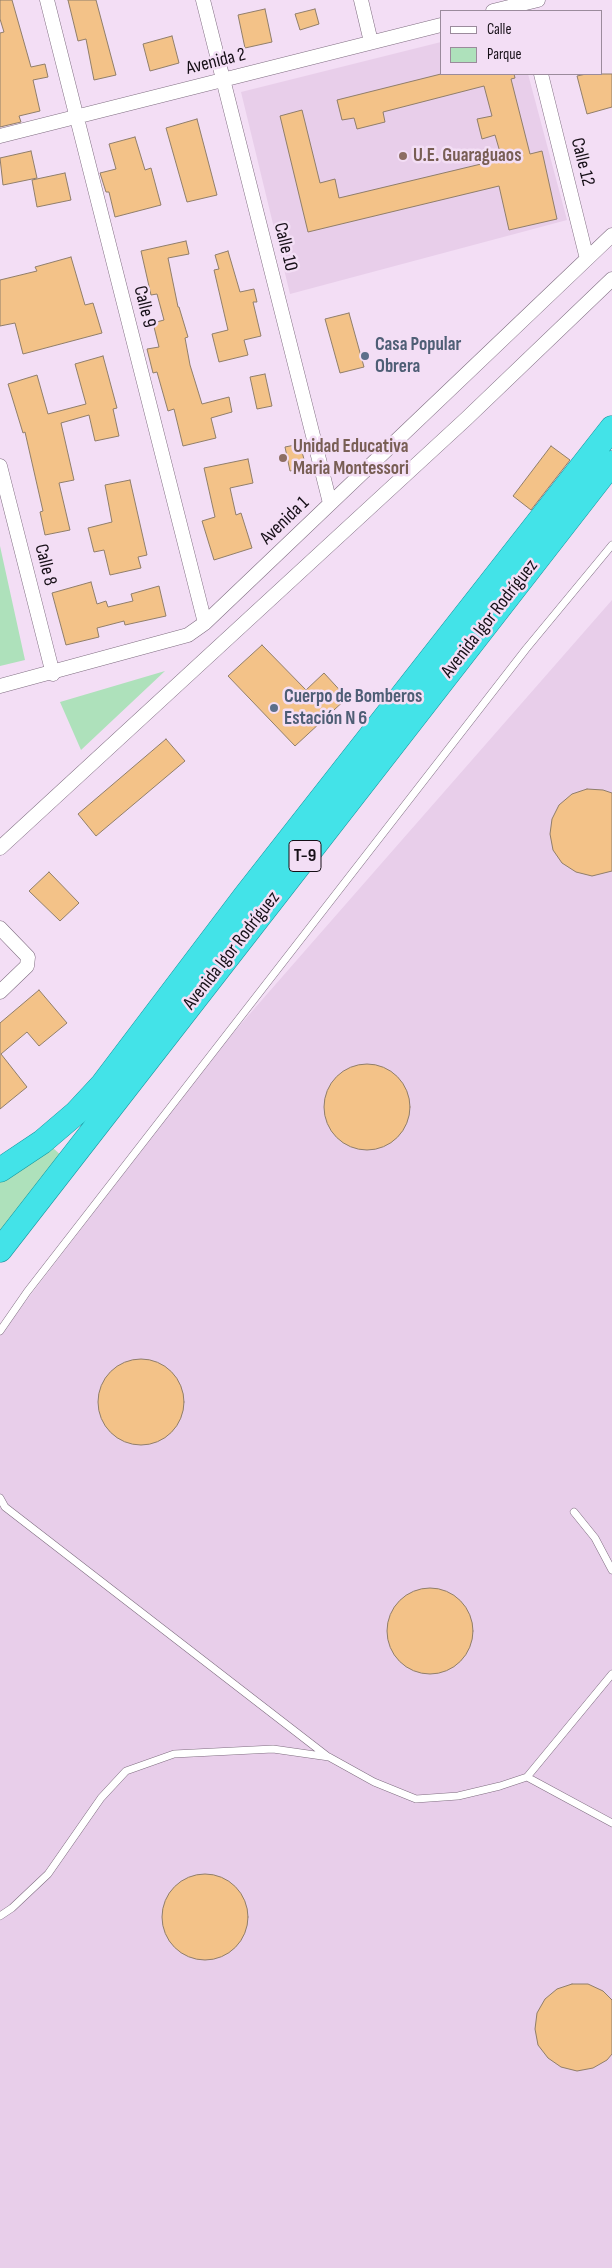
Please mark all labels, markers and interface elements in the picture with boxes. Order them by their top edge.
legend [440,10,602,75]
text: Calle [487,20,511,39]
street label: Avenida 2 [184,44,248,80]
text: Parque [487,45,522,64]
street label: Calle 12 [565,136,599,188]
place label: U.E. Guaraguaos [413,145,521,167]
marker: U.E. Guaraguaos [397,150,409,162]
street label: Calle 10 [268,220,302,274]
street label: Calle 9 [128,284,160,330]
place label: Casa Popular Obrera [375,334,461,378]
marker: Casa Popular Obrera [359,350,371,362]
place label: Unidad Educativa Maria Montessori [293,436,409,480]
marker: Unidad Educativa Maria Montessori [277,452,289,464]
street label: Avenida 1 [256,492,314,550]
street label: Calle 8 [29,542,61,588]
street label: Avenida Igor Rodríguez [437,555,543,683]
place label: Cuerpo de Bomberos Estación N 6 [284,686,422,730]
marker: Cuerpo de Bomberos Estación N 6 [268,702,280,714]
road number: T-9 [289,840,321,871]
street label: Avenida Igor Rodríguez [179,887,285,1015]

